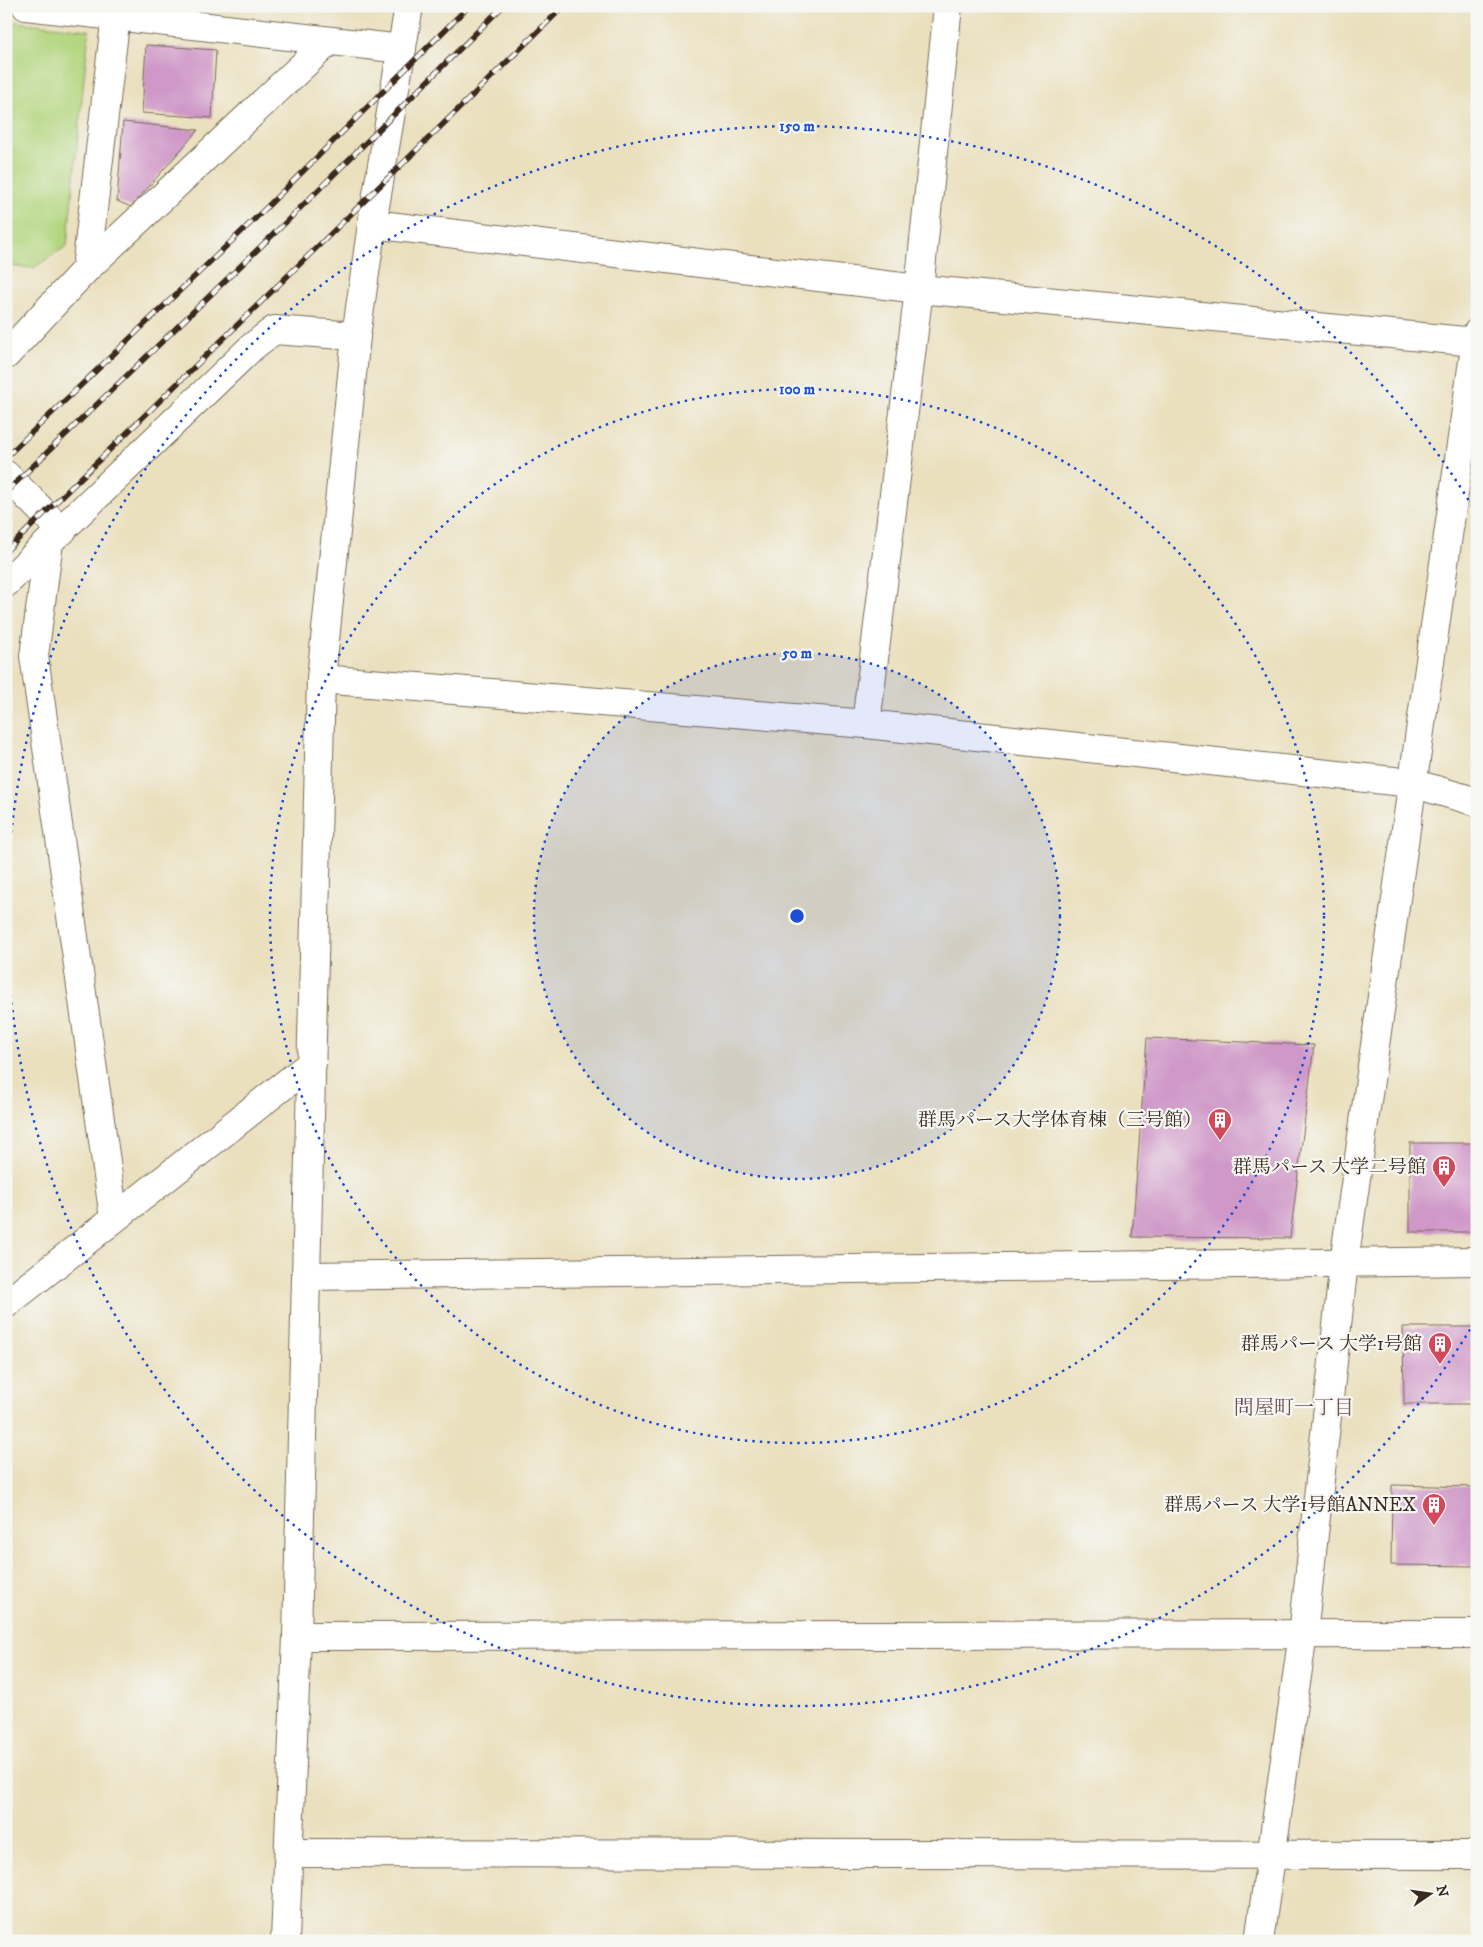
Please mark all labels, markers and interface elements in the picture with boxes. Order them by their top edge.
text: 150 m [779,117,815,136]
text: 100 m [779,380,816,399]
text: 50 m [781,644,813,663]
centre of rings [788,907,806,925]
building icon: 群馬パース大学体育棟（三号館） [1207,1107,1233,1141]
place label: 群馬パース大学体育棟（三号館） [918,1109,1202,1132]
building icon: 群馬パース 大学二号館 [1431,1154,1457,1188]
place label: 群馬パース 大学二号館 [1233,1156,1426,1179]
building icon: 群馬パース 大学1号館 [1427,1331,1453,1365]
place label: 群馬パース 大学1号館 [1241,1333,1422,1356]
district label: 問屋町一丁目 [1234,1396,1354,1421]
building icon: 群馬パース 大学1号館ANNEX [1421,1492,1447,1526]
place label: 群馬パース 大学1号館ANNEX [1164,1494,1416,1517]
north arrow [1406,1870,1456,1920]
text: N [1432,1884,1452,1899]

